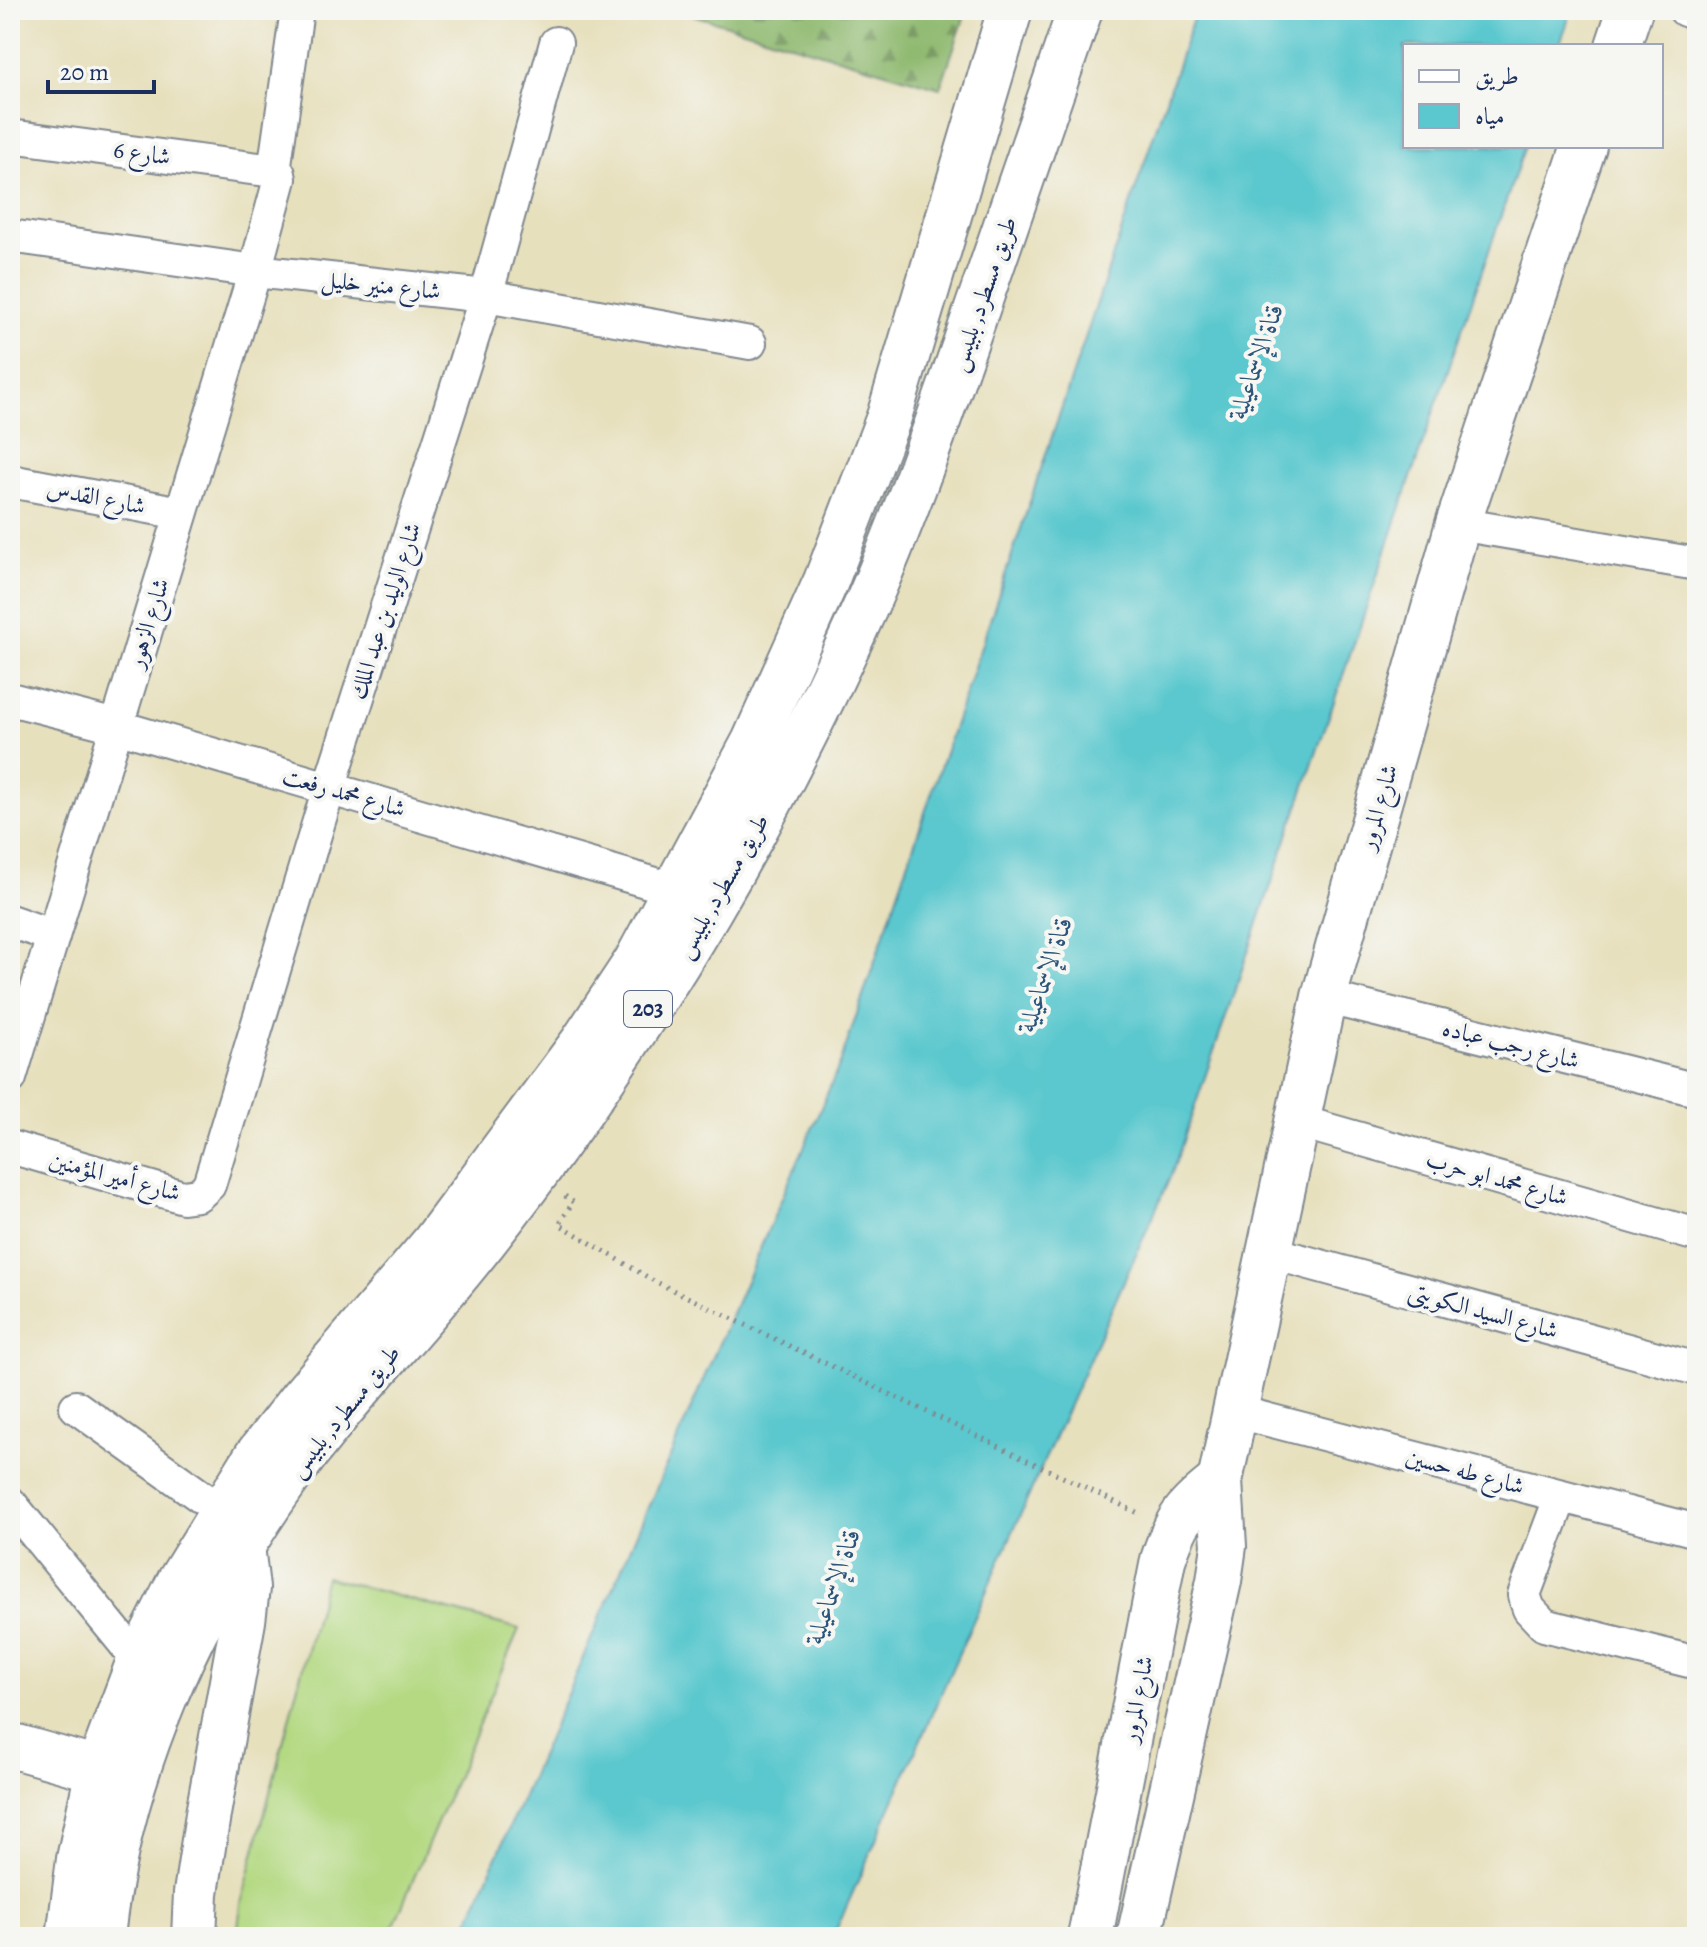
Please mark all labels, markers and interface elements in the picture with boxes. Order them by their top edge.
scale bar [48,44,154,94]
legend [1403,44,1663,148]
text: 20 m [60,56,109,88]
text: طريق [1475,60,1519,92]
text: مياه [1475,100,1505,132]
street label: شارع 6 [111,133,173,177]
street label: طريق مسطرد, بلبيس [941,212,1025,376]
street label: شارع منير خليل [319,263,442,311]
water label: قناة الإسماعيلية [1219,298,1293,426]
street label: شارع القدس [43,472,148,526]
street label: شارع الوليد بن عبد الملك [341,518,432,705]
street label: شارع الزهور [119,574,181,675]
street label: شارع محمد رفعت [278,759,409,829]
street label: شارع المرور [1350,761,1409,857]
street label: طريق مسطرد, بلبيس [668,808,776,964]
water label: قناة الإسماعيلية [1008,911,1082,1039]
road number: 203 [624,991,672,1027]
street label: شارع رجب عباده [1438,1012,1583,1080]
street label: شارع أمير المؤمنين [45,1142,184,1213]
street label: شارع محمد ابو حرب [1421,1142,1572,1217]
street label: شارع السيد الكويتى [1403,1276,1562,1350]
street label: طريق مسطرد, بلبيس [281,1338,407,1484]
street label: شارع طه حسين [1401,1440,1528,1506]
water label: قناة الإسماعيلية [796,1523,870,1651]
street label: شارع المرور [1113,1653,1165,1748]

